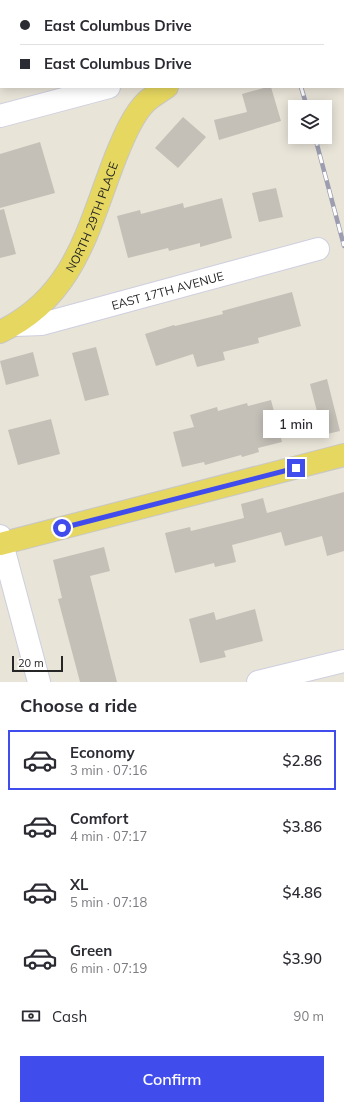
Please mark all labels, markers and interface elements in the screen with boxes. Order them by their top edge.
text: East Columbus Drive [44,16,192,35]
text: East Columbus Drive [44,54,192,73]
map controls [288,100,332,144]
button: layers [288,100,332,144]
street label: NORTH 29TH PLACE [62,160,121,275]
street label: EAST 17TH AVENUE [110,268,225,312]
callout: 1 min [263,410,329,438]
text: 1 min [279,416,313,432]
route end [287,459,305,477]
route start [53,519,71,537]
scale bar [12,654,63,673]
text: 20 m [18,656,44,670]
text: Choose a ride [20,694,137,717]
icon: car [22,742,58,778]
text: Economy [70,743,135,762]
text: $2.86 [282,751,322,770]
text: 3 min · 07:16 [70,762,147,778]
icon: car [22,808,58,844]
text: Comfort [70,809,128,828]
text: $3.86 [282,817,322,836]
text: 4 min · 07:17 [70,828,147,844]
icon: car [22,874,58,910]
text: XL [70,875,88,894]
text: $4.86 [282,883,322,902]
text: 5 min · 07:18 [70,894,147,910]
icon: car [22,940,58,976]
text: Green [70,941,112,960]
text: $3.90 [282,949,322,968]
text: 6 min · 07:19 [70,960,147,976]
icon: cash [20,1005,42,1027]
text: Cash [52,1007,87,1026]
text: 90 m [294,1008,324,1024]
button: Confirm [20,1056,324,1102]

